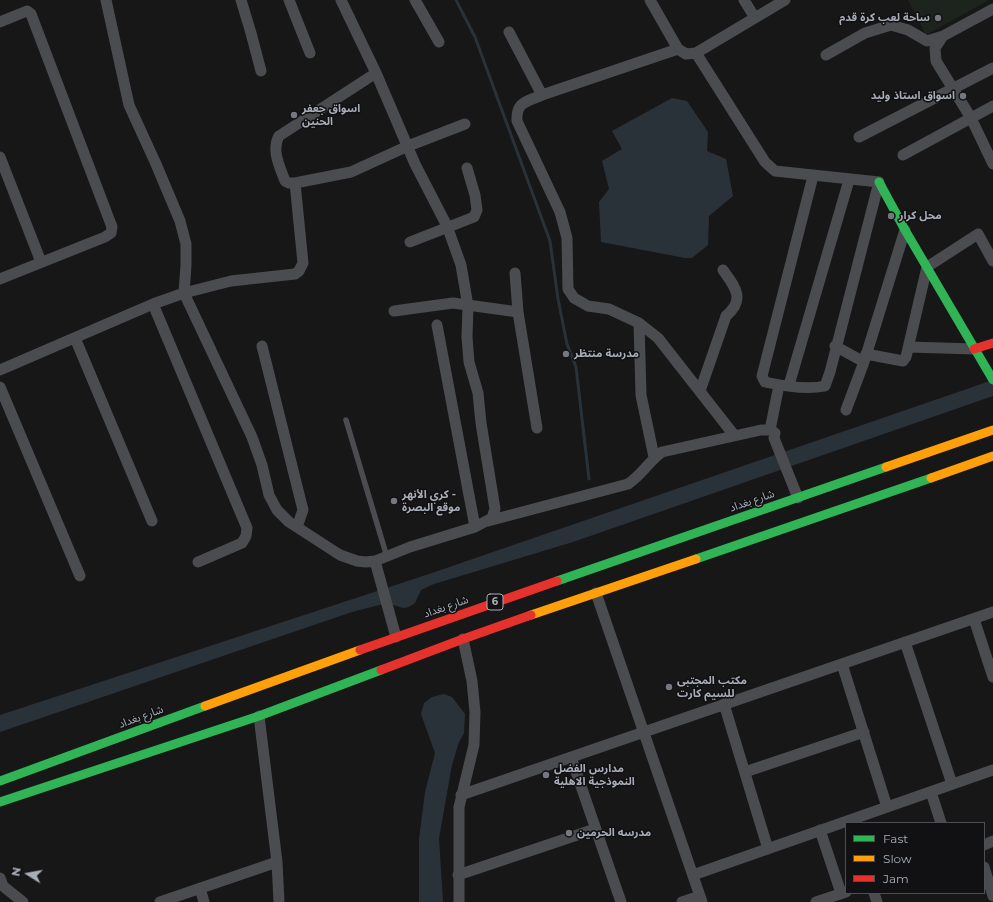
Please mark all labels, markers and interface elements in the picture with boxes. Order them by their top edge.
place label: ساحة لعب كرة قدم [839,11,930,25]
marker: ساحة لعب كرة قدم [933,13,943,23]
place label: اسواق استاذ وليد [871,89,955,103]
marker: اسواق استاذ وليد [958,91,968,101]
place label: اسواق جعفر الحنين [302,102,360,128]
marker: اسواق جعفر الحنين [289,110,299,120]
place label: محل كرار [899,209,942,223]
marker: محل كرار [886,211,896,221]
place label: مدرسة منتظر [574,347,639,361]
marker: مدرسة منتظر [561,349,571,359]
street label: شارع بغداد [728,487,776,515]
place label: كري الأنهر - موقع البصرة [402,488,460,514]
marker: كري الأنهر - موقع البصرة [389,496,399,506]
street label: شارع بغداد [422,593,470,621]
road number: 6 [487,594,503,610]
place label: مكتب المجتبى للسيم كارت [677,674,747,700]
marker: مكتب المجتبى للسيم كارت [664,682,674,692]
street label: شارع بغداد [117,703,165,731]
place label: مدارس الفضل النموذجية الاهلية [554,762,635,788]
marker: مدارس الفضل النموذجية الاهلية [541,770,551,780]
legend [845,822,985,894]
place label: مدرسه الحرمين [577,826,651,840]
marker: مدرسه الحرمين [564,828,574,838]
text: Fast [883,831,908,846]
text: Slow [883,851,912,866]
north arrow [8,854,48,894]
text: N [8,866,24,877]
text: Jam [883,871,909,886]

